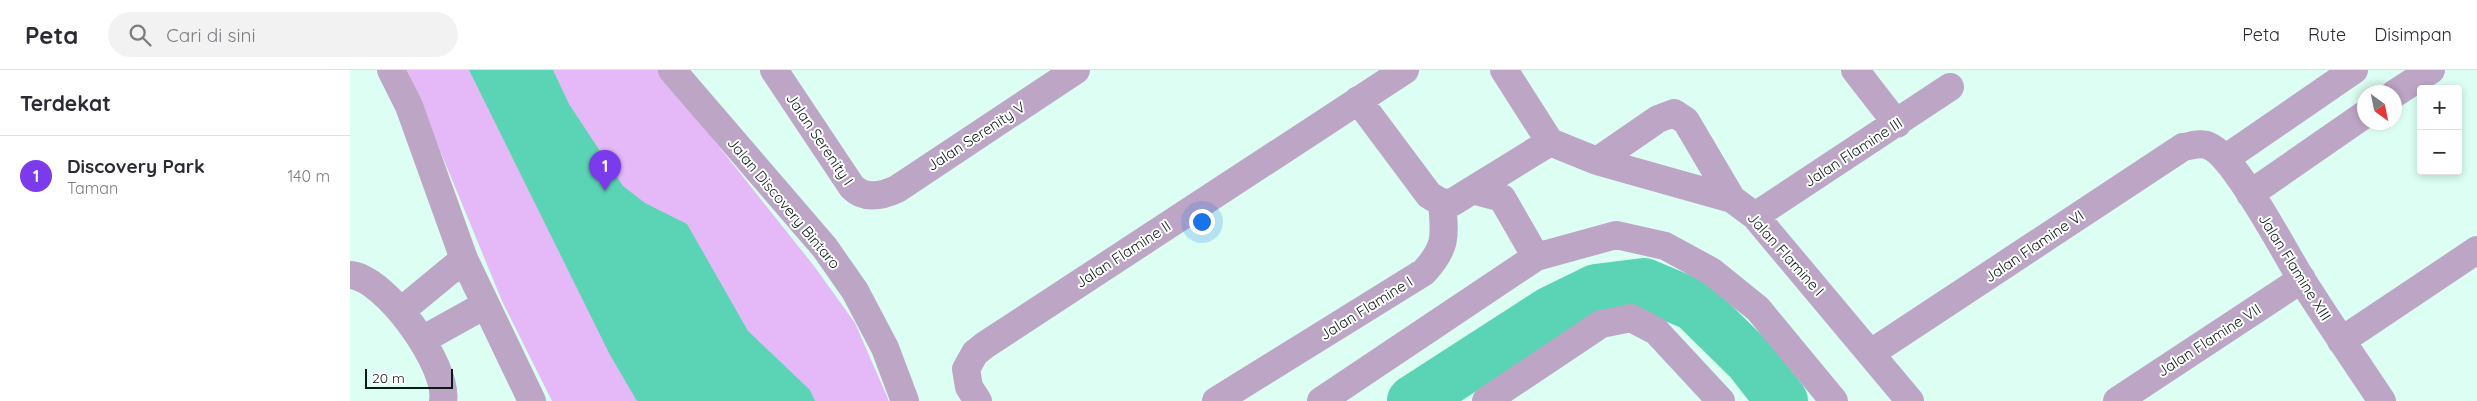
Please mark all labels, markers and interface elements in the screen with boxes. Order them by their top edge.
search box [108,12,458,57]
text: Peta [25,20,78,50]
icon: search [126,21,154,49]
text: Cari di sini [166,23,256,47]
text: Peta [2242,23,2280,46]
text: Rute [2308,23,2346,46]
text: Disimpan [2374,23,2452,46]
north arrow [2357,85,2402,130]
map controls [2417,85,2462,175]
button: + [2417,85,2462,130]
street label: Jalan Serenity I [782,89,858,189]
text: Terdekat [20,90,111,116]
street label: Jalan Serenity V [923,97,1029,175]
street label: Jalan Flamine III [1800,113,1906,191]
button: − [2417,130,2462,175]
street label: Jalan Discovery Bintaro [723,133,845,273]
pin: 1 [589,150,621,191]
text: Discovery Park [67,154,205,178]
text: 1 [33,166,39,186]
text: 140 m [287,166,330,186]
text: Taman [67,178,118,198]
street label: Jalan Flamine VI [1981,206,2087,286]
street label: Jalan Flamine I [1744,208,1828,300]
your location [1189,209,1215,235]
street label: Jalan Flamine XIII [2254,210,2336,324]
street label: Jalan Flamine II [1072,216,1174,292]
street label: Jalan Flamine I [1316,272,1416,344]
street label: Jalan Flamine VII [2154,299,2264,381]
scale bar [365,366,452,389]
text: 20 m [372,369,405,387]

